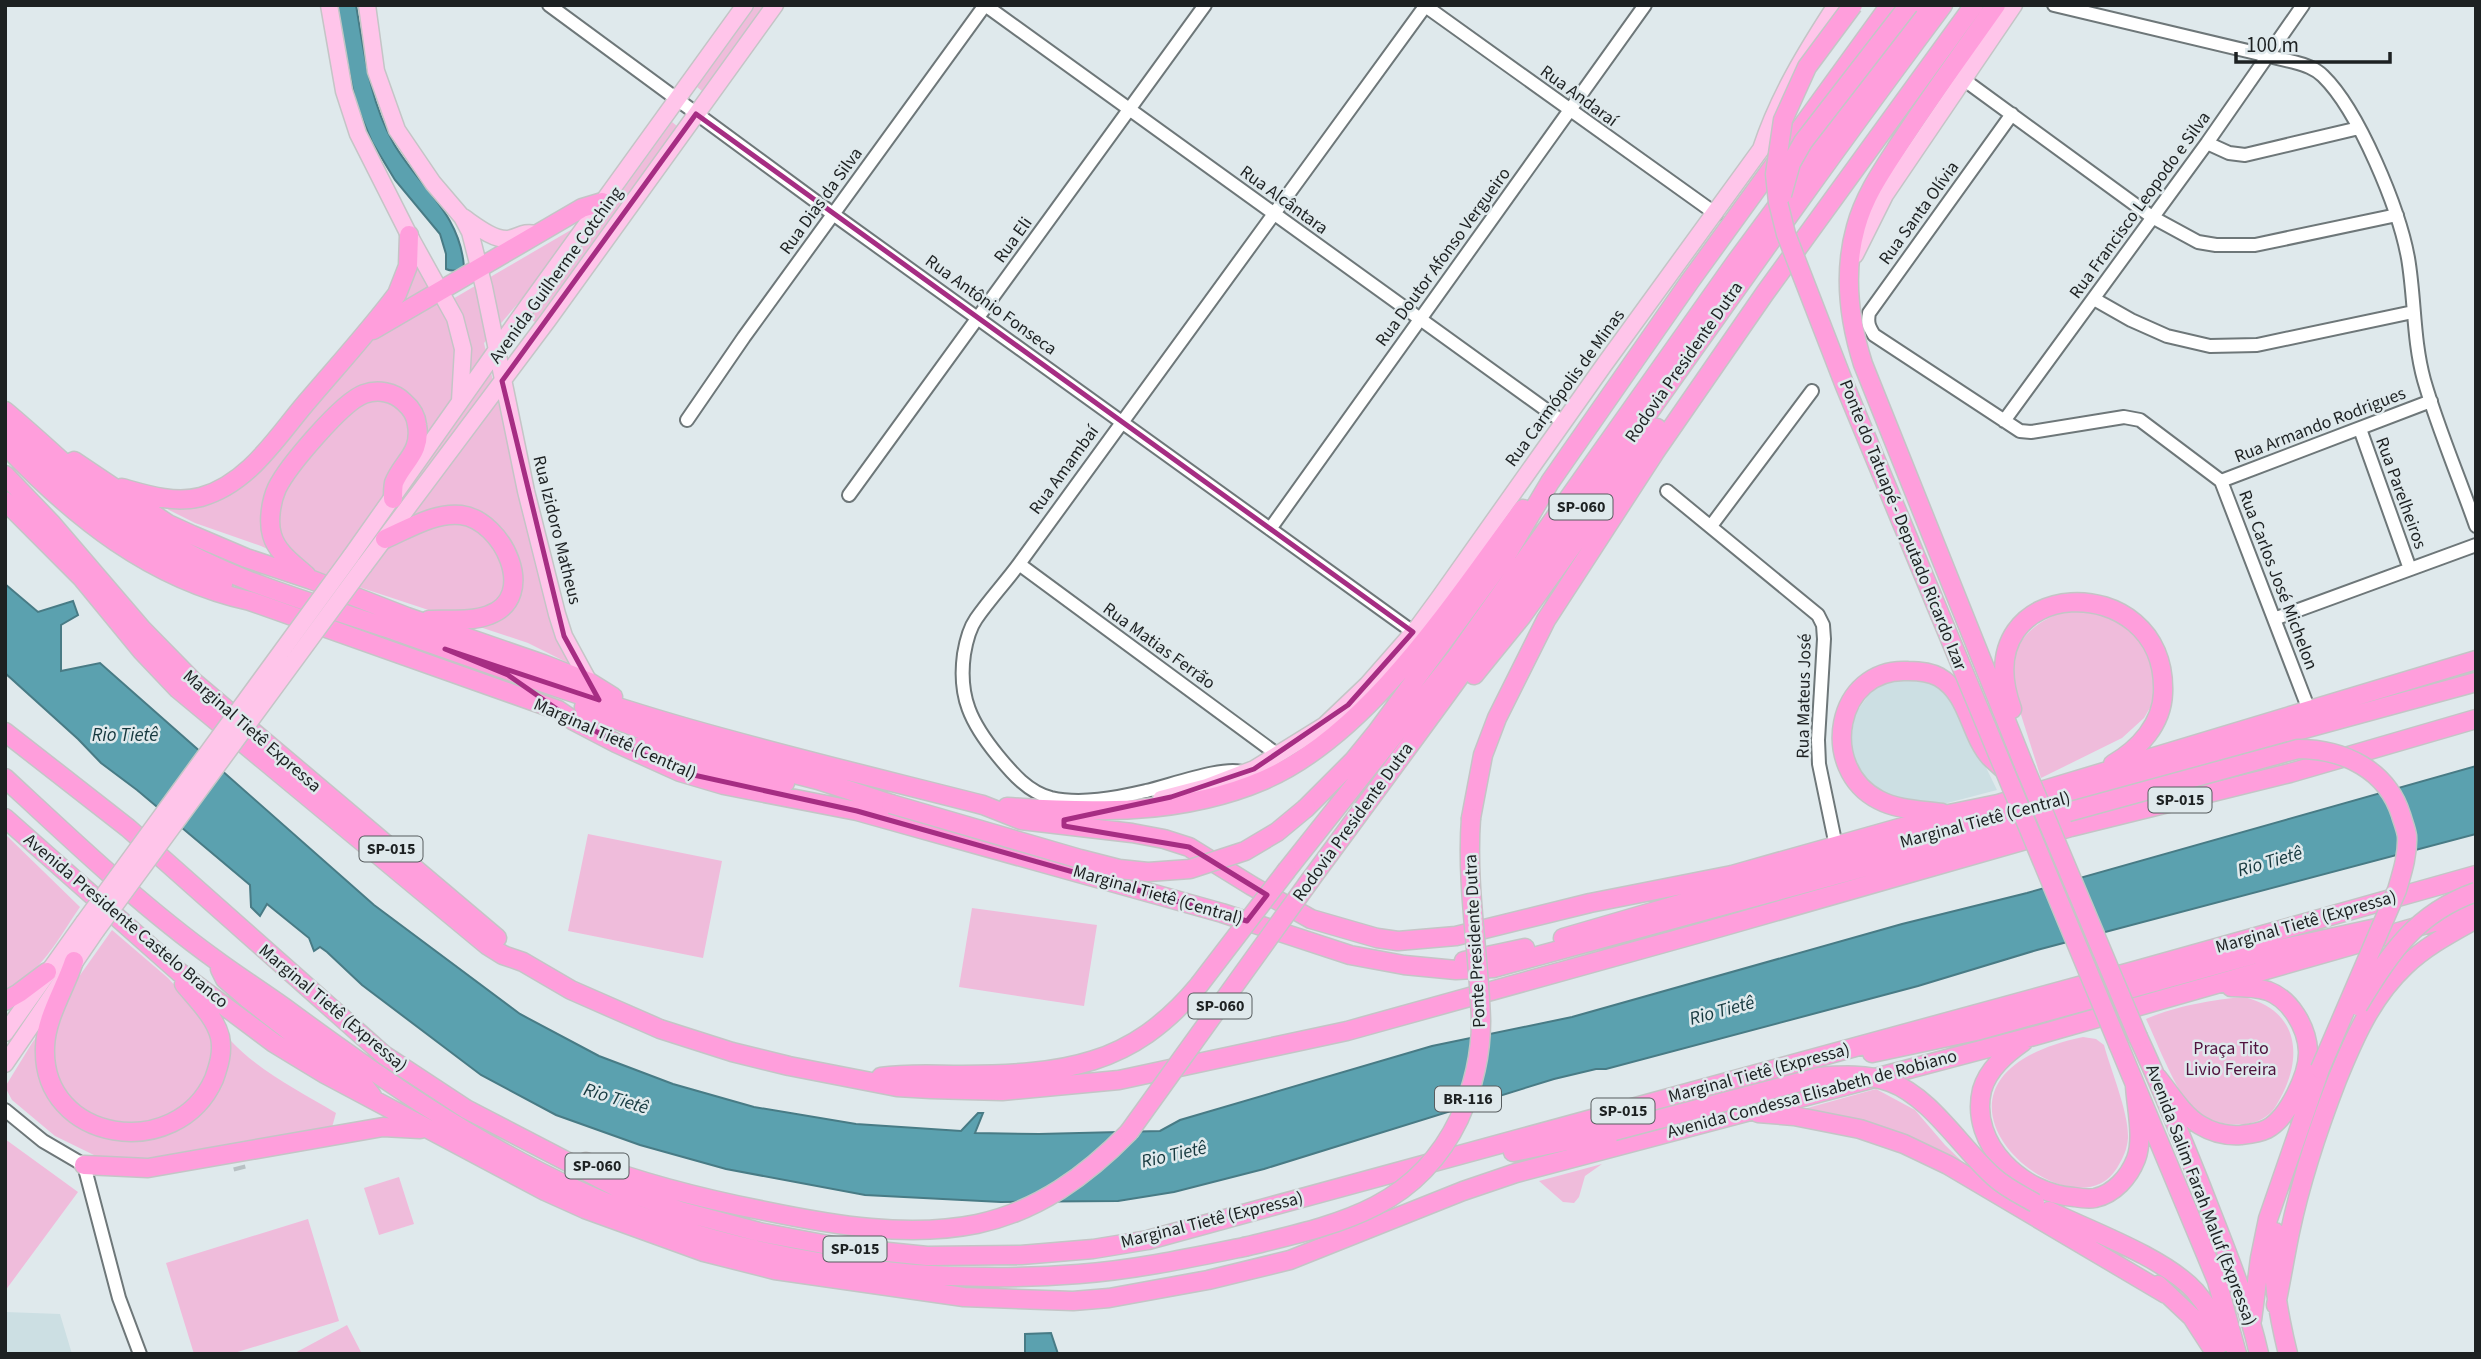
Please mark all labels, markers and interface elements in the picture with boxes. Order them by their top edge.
scale bar [2236,21,2390,65]
text: 100 m [2246,30,2299,60]
street label: Rua Andaraí [1535,59,1623,133]
street label: Rua Francisco Leopodo e Silva [2063,106,2217,304]
street label: Rua Dias da Silva [774,142,868,260]
street label: Rua Santa Olívia [1873,156,1965,270]
street label: Rua Alcântara [1235,159,1333,241]
street label: Rua Doutor Afonso Vergueiro [1369,162,1517,352]
street label: Avenida Guilherme Cotching [483,181,629,369]
street label: Rua Eli [988,212,1038,268]
street label: Rua Antônio Fonseca [920,249,1062,361]
street label: Rodovia Presidente Dutra [1619,277,1749,447]
street label: Rua Carmópolis de Minas [1499,304,1631,472]
street label: Ponte do Tatuapé - Deputado Ricardo Izar [1833,376,1973,675]
street label: Rua Armando Rodrigues [2231,381,2409,469]
street label: Rua Amambaí [1023,420,1105,520]
street label: Rua Parelheiros [2369,434,2433,552]
street label: Rua Izidoro Matheus [526,453,588,607]
street label: Rua Carlos José Michelon [2232,486,2324,674]
road number: SP-060 [1550,494,1612,520]
street label: Rua Matias Ferrão [1098,597,1220,695]
street label: Rua Mateus José [1790,633,1818,759]
street label: Marginal Tietê Expressa [177,664,327,798]
street label: Marginal Tietê (Central) [530,692,700,786]
water label: Rio Tietê [92,722,158,749]
street label: Rodovia Presidente Dutra [1287,737,1419,907]
street label: Marginal Tietê (Central) [1897,785,2073,855]
road number: SP-015 [2148,788,2212,813]
street label: Avenida Presidente Castelo Branco [18,828,234,1014]
road number: SP-015 [360,836,422,862]
water label: Rio Tietê [2234,840,2306,884]
street label: Ponte Presidente Dutra [1458,854,1492,1028]
street label: Marginal Tietê (Central) [1070,859,1246,931]
street label: Marginal Tietê (Expressa) [2213,884,2399,960]
street label: Marginal Tietê (Expressa) [253,938,413,1078]
water label: Rio Tietê [1686,989,1758,1033]
road number: SP-060 [1188,994,1252,1018]
park label: Praça Tito Livio Fereira [2185,1036,2277,1082]
street label: Marginal Tietê (Expressa) [1665,1037,1853,1109]
street label: Avenida Condessa Elisabeth de Robiano [1664,1043,1960,1145]
street label: Avenida Salim Farah Maluf (Expressa) [2139,1061,2263,1329]
water label: Rio Tietê [580,1076,652,1122]
road number: BR-116 [1435,1086,1501,1112]
road number: SP-015 [1592,1098,1654,1124]
water label: Rio Tietê [1138,1134,1210,1176]
road number: SP-060 [566,1154,628,1178]
street label: Marginal Tietê (Expressa) [1118,1185,1306,1255]
road number: SP-015 [824,1236,886,1261]

